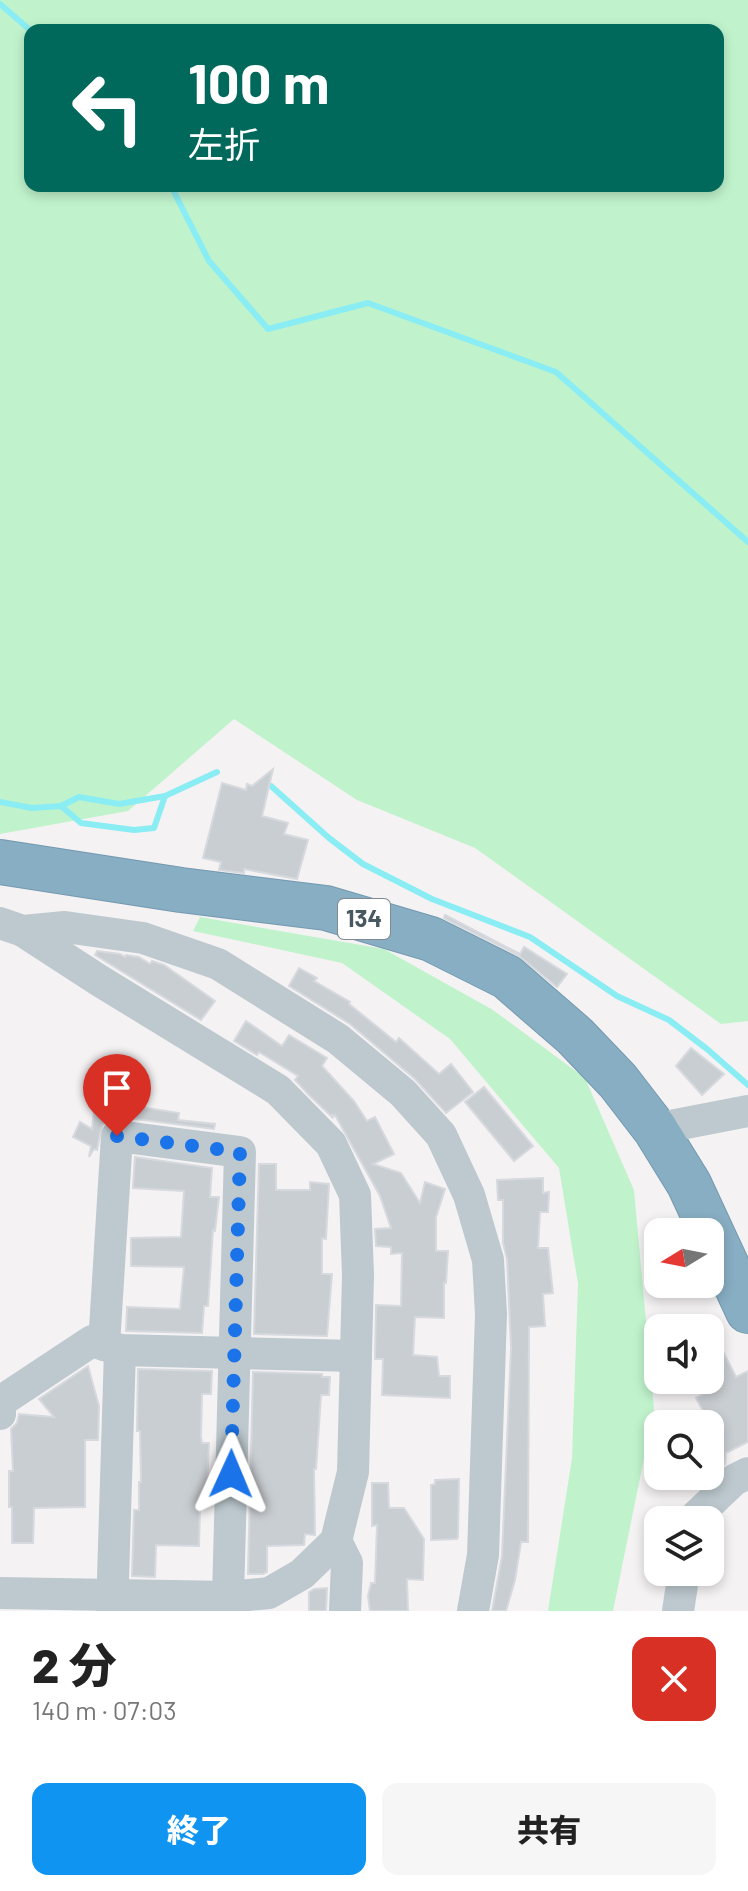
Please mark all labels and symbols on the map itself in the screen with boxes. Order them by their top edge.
road number: 134 [338,899,390,939]
pin [83,1054,151,1136]
north arrow [644,1218,724,1298]
position arrow [189,1432,273,1516]

